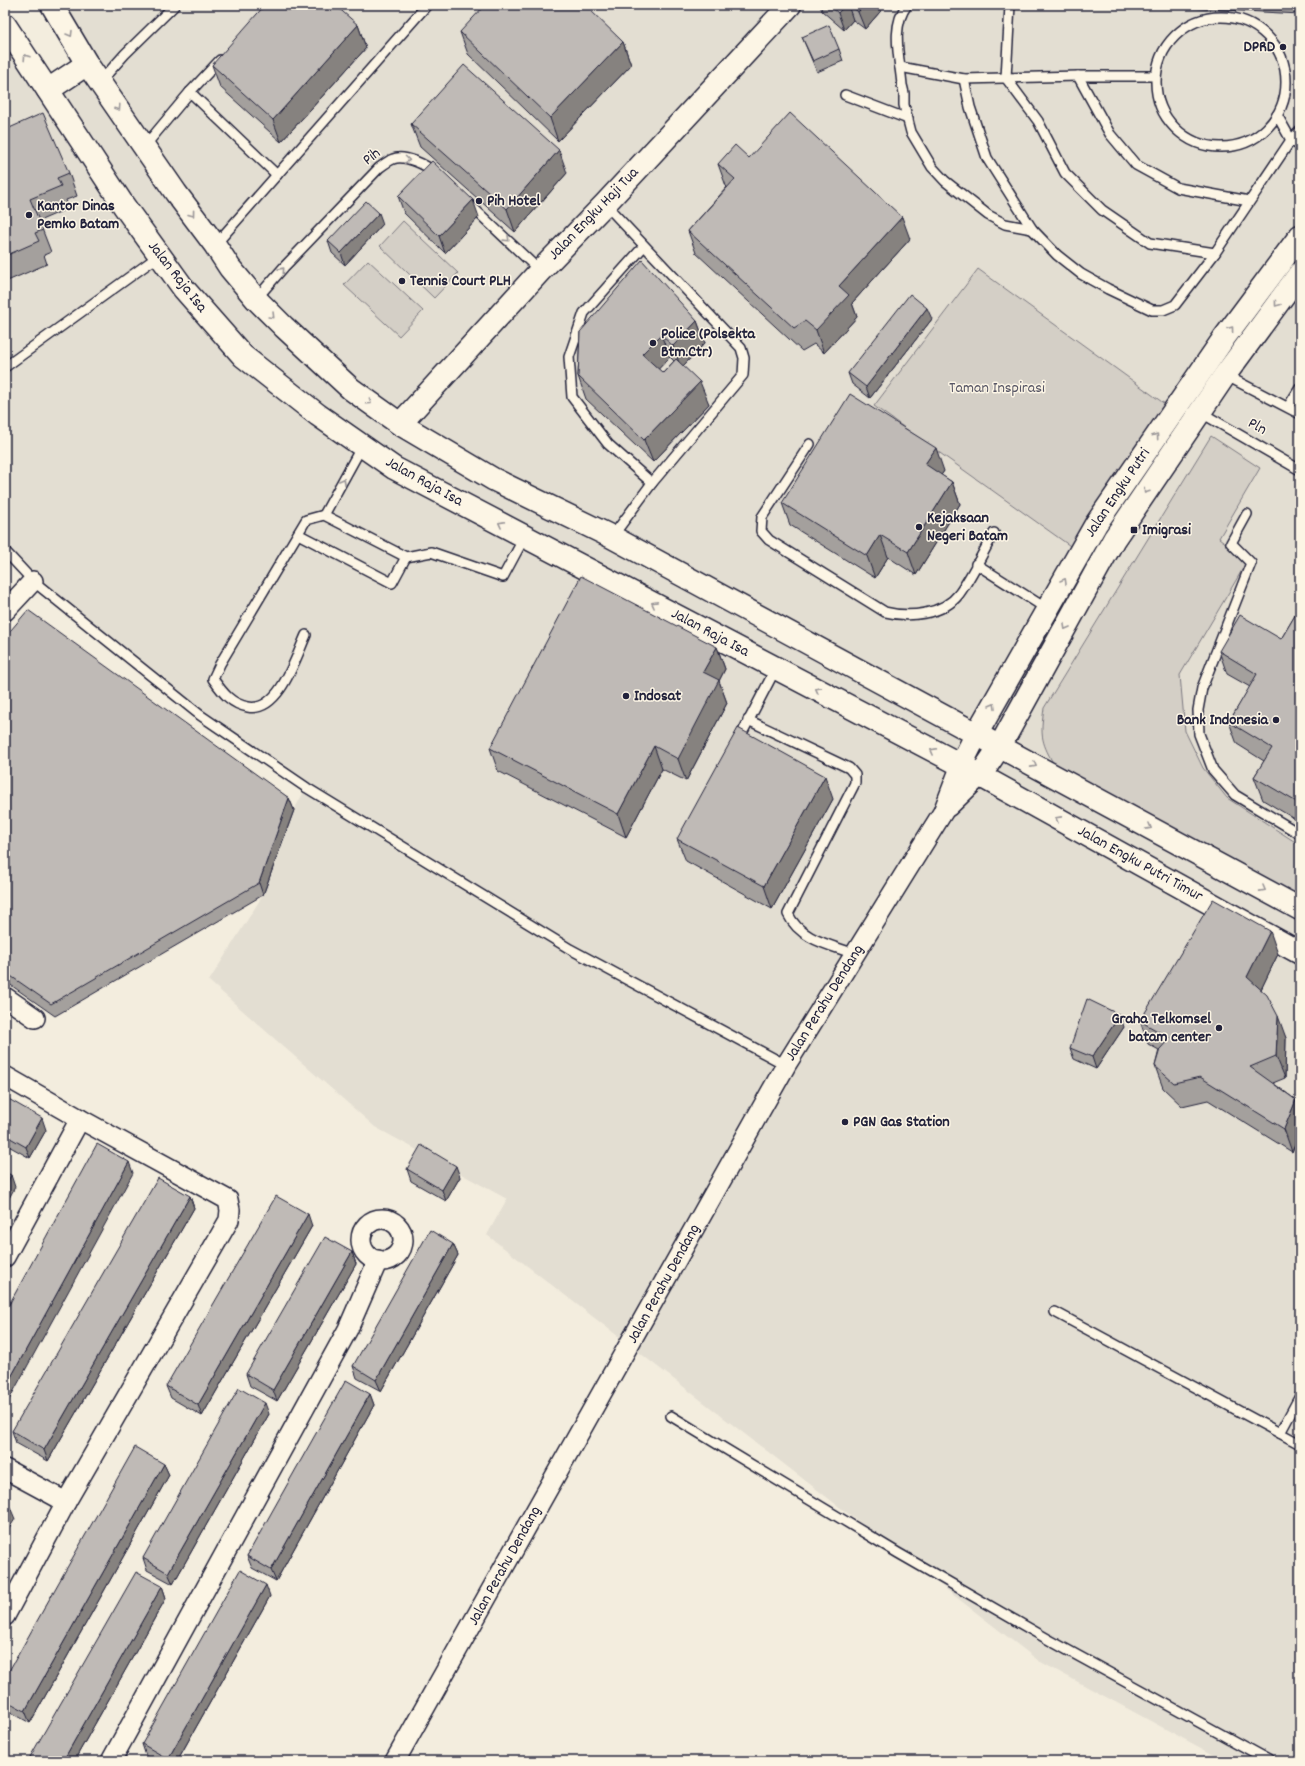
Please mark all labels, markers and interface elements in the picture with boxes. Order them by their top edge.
one-way arrow [65,30,72,37]
place label: DPRD [1243,36,1276,59]
marker: DPRD [1278,42,1288,52]
one-way arrow [23,54,31,61]
one-way arrow [113,103,120,110]
street label: Pih [358,143,386,171]
one-way arrow [404,155,410,164]
street label: Jalan Engku Haji Tua [543,162,645,266]
place label: Pih Hotel [487,190,540,213]
place label: Kantor Dinas Pemko Batam [37,195,119,236]
marker: Pih Hotel [474,196,484,206]
marker: Kantor Dinas Pemko Batam [24,210,34,220]
one-way arrow [187,210,194,217]
one-way arrow [503,235,510,242]
street label: Jalan Raja Isa [142,236,213,318]
one-way arrow [277,267,284,275]
place label: Tennis Court PLH [410,270,511,293]
marker: Tennis Court PLH [397,276,407,286]
one-way arrow [1274,300,1281,307]
one-way arrow [268,311,275,319]
place label: Police (Polsekta Btm.Ctr) [661,323,757,364]
one-way arrow [1226,327,1233,334]
marker: Police (Polsekta Btm.Ctr) [648,338,658,348]
park label: Taman Inspirasi [949,377,1045,400]
one-way arrow [365,397,372,404]
street label: Pln [1243,412,1271,442]
one-way arrow [1151,433,1159,440]
street label: Jalan Engku Putri [1080,444,1156,542]
street label: Jalan Raja Isa [381,451,467,513]
one-way arrow [338,478,346,485]
one-way arrow [1143,487,1151,494]
place label: Kejaksaan Negeri Batam [927,507,1008,548]
place label: Imigrasi [1142,519,1191,542]
one-way arrow [498,521,506,529]
marker: Kejaksaan Negeri Batam [914,522,924,532]
marker: Imigrasi [1129,525,1139,535]
one-way arrow [1059,578,1066,585]
one-way arrow [650,601,658,609]
street label: Jalan Raja Isa [667,603,754,663]
one-way arrow [1063,623,1070,630]
place label: Indosat [634,685,681,708]
one-way arrow [815,687,822,695]
marker: Indosat [621,691,631,701]
one-way arrow [988,703,995,710]
place label: Bank Indonesia [1177,709,1269,732]
marker: Bank Indonesia [1271,715,1281,725]
one-way arrow [930,748,938,755]
one-way arrow [1030,760,1038,767]
one-way arrow [1054,816,1062,823]
street label: Jalan Engku Putri Timur [1073,820,1207,908]
one-way arrow [1144,822,1152,830]
one-way arrow [1259,884,1266,892]
street label: Jalan Perahu Dendang [780,940,870,1066]
place label: Graha Telkomsel batam center [1111,1008,1212,1049]
marker: Graha Telkomsel batam center [1214,1023,1224,1033]
place label: PGN Gas Station [853,1111,950,1134]
marker: PGN Gas Station [840,1117,850,1127]
street label: Jalan Perahu Dendang [622,1220,706,1348]
street label: Jalan Perahu Dendang [463,1502,547,1630]

